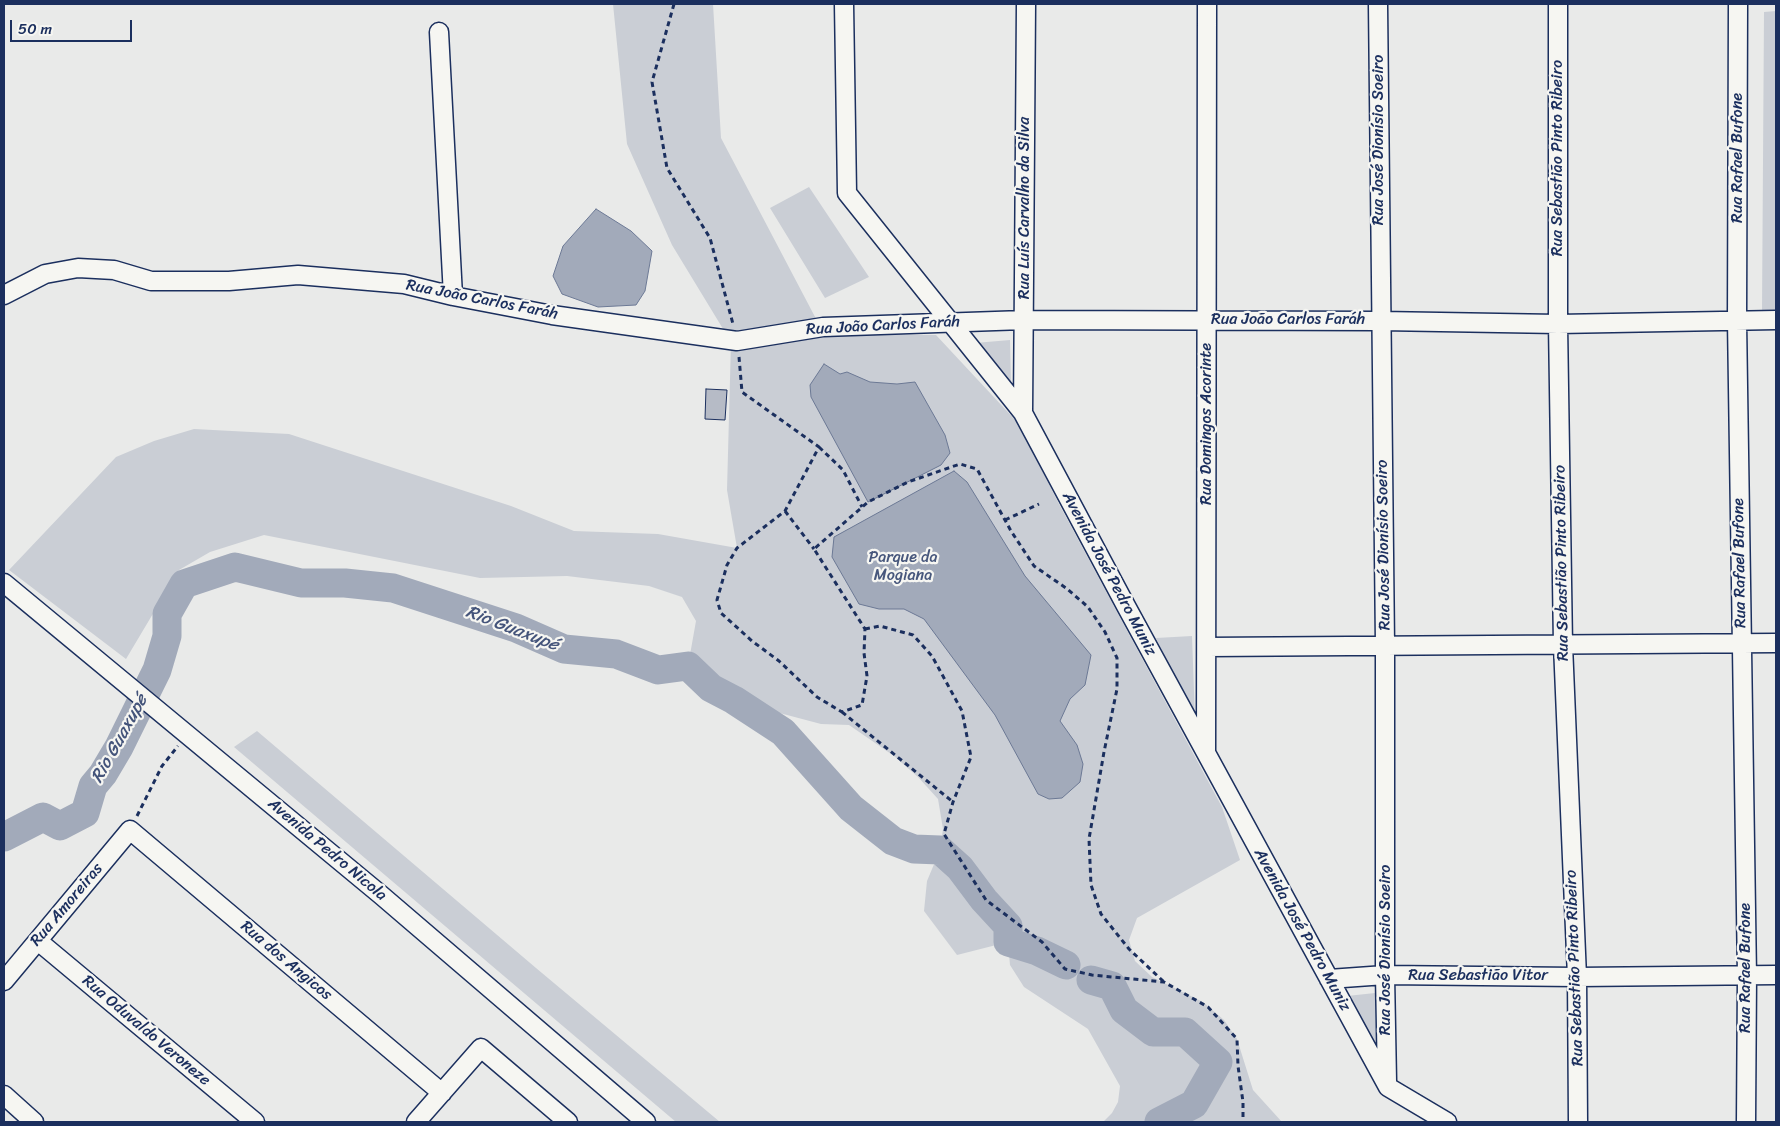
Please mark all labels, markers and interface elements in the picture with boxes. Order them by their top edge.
scale bar [12,10,135,42]
text: 50 m [18,16,52,42]
street label: Rua José Dionísio Soeiro [1369,55,1389,225]
street label: Rua Sebastião Pinto Ribeiro [1548,60,1568,256]
street label: Rua Rafael Bufone [1728,93,1748,223]
street label: Rua Luís Carvalho da Silva [1015,117,1035,299]
street label: Rua João Carlos Faráh [405,276,559,324]
street label: Rua João Carlos Faráh [1211,310,1365,330]
street label: Rua João Carlos Faráh [806,312,960,340]
street label: Rua Domingos Acorinte [1197,343,1217,505]
street label: Rua José Dionísio Soeiro [1373,460,1395,630]
street label: Rua Sebastião Pinto Ribeiro [1551,465,1573,661]
street label: Avenida José Pedro Muniz [1058,489,1160,659]
street label: Rua Rafael Bufone [1729,498,1751,628]
park label: Parque da Mogiana [868,548,938,586]
water label: Rio Guaxupé [463,601,561,657]
water label: Rio Guaxupé [87,691,153,787]
street label: Avenida Pedro Nicola [264,795,390,905]
street label: Avenida José Pedro Muniz [1249,845,1355,1015]
street label: Rua Amoreiras [27,860,107,950]
street label: Rua José Dionísio Soeiro [1376,865,1396,1035]
street label: Rua Sebastião Pinto Ribeiro [1562,870,1588,1066]
street label: Rua Rafael Bufone [1736,903,1756,1033]
street label: Rua dos Angicos [236,917,336,1005]
street label: Rua Sebastião Vitor [1408,966,1548,986]
street label: Rua Oduvaldo Veroneze [78,972,214,1090]

